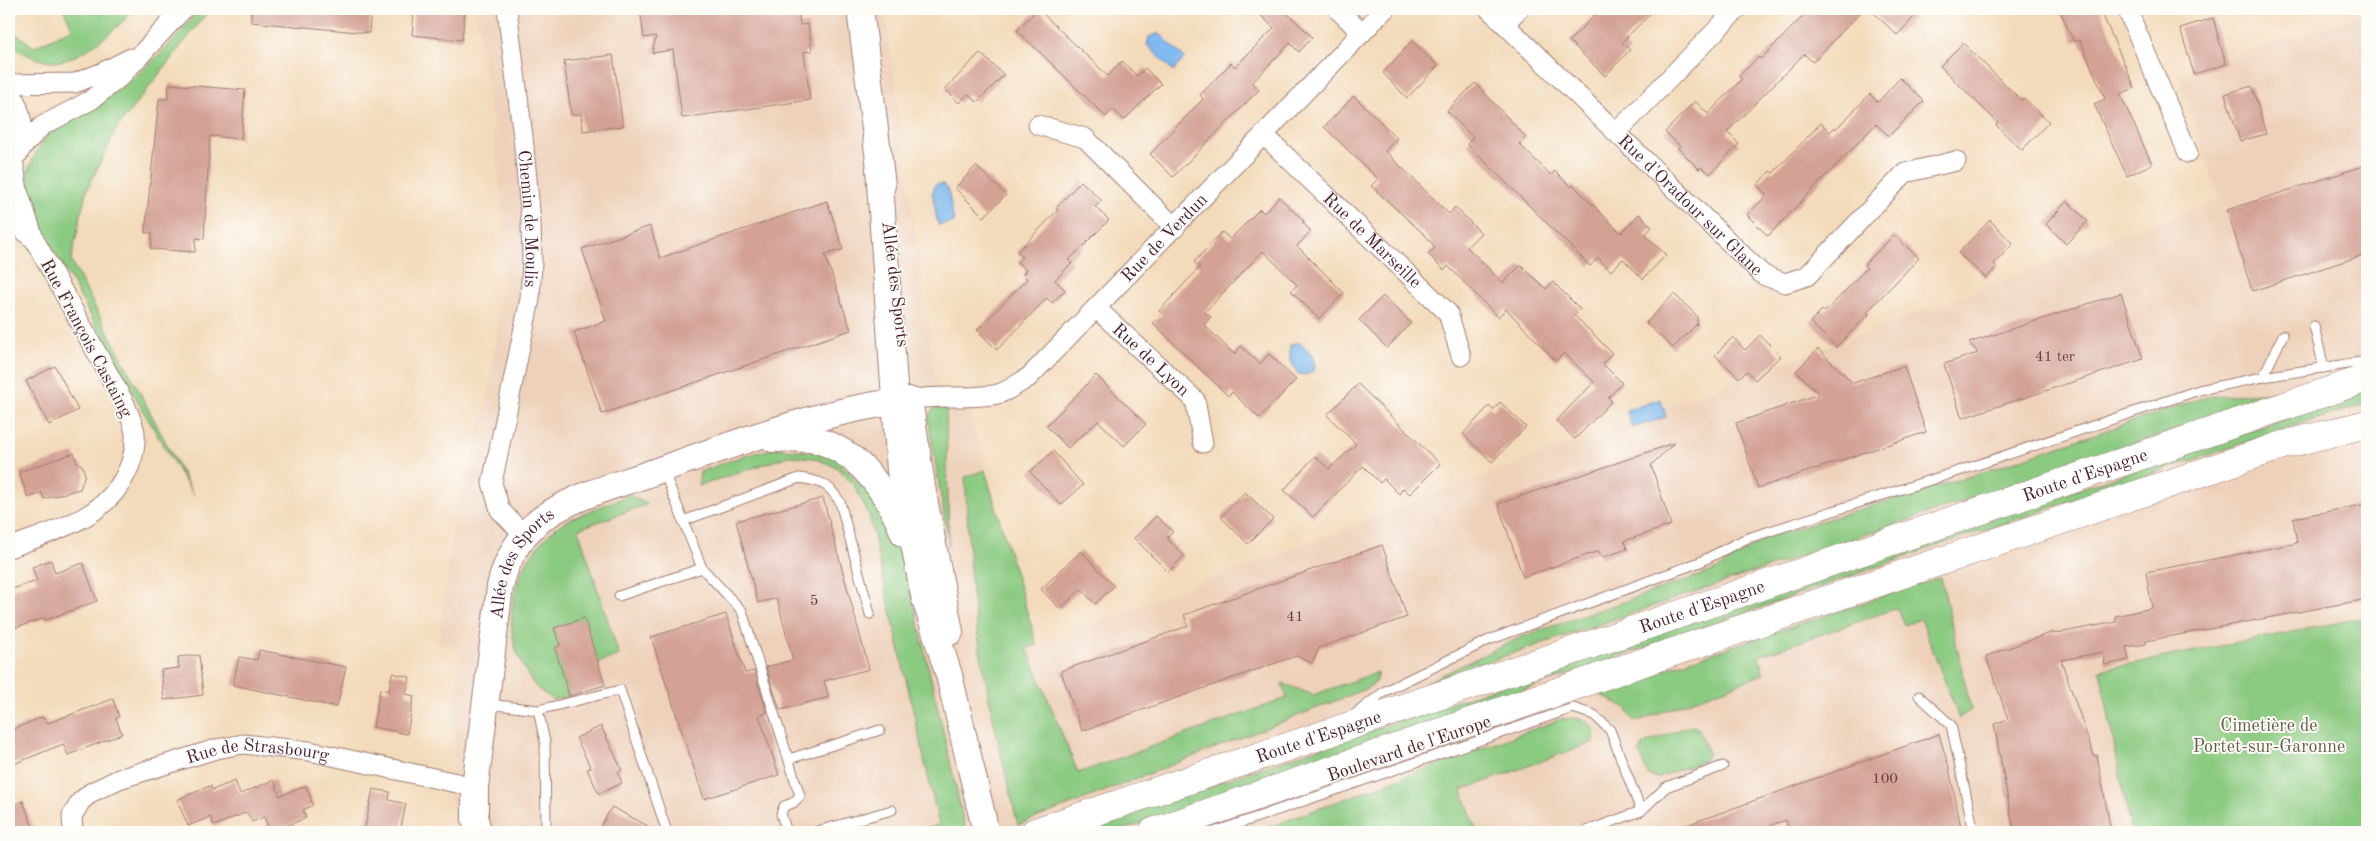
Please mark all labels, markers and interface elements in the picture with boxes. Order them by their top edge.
street label: Rue d'Oradour sur Glane [1614,132,1766,279]
street label: Chemin de Moulis [514,149,540,288]
street label: Rue de Marseille [1319,189,1424,292]
street label: Rue de Verdun [1118,190,1211,286]
street label: Allée des Sports [878,220,912,348]
street label: Rue François Castaing [37,256,136,421]
street label: Rue de Lyon [1109,320,1193,400]
house number: 41 ter [2035,350,2075,365]
street label: Route d'Espagne [2020,446,2150,506]
street label: Allée des Sports [488,505,558,620]
street label: Route d'Espagne [1637,578,1767,637]
house number: 5 [810,594,818,609]
house number: 41 [1286,610,1304,625]
street label: Route d'Espagne [1254,708,1384,767]
street label: Boulevard de l'Europe [1325,712,1493,785]
park label: Cimetière de Portet-sur-Garonne [2193,717,2345,756]
street label: Rue de Strasbourg [184,736,331,768]
house number: 100 [1872,772,1898,787]

